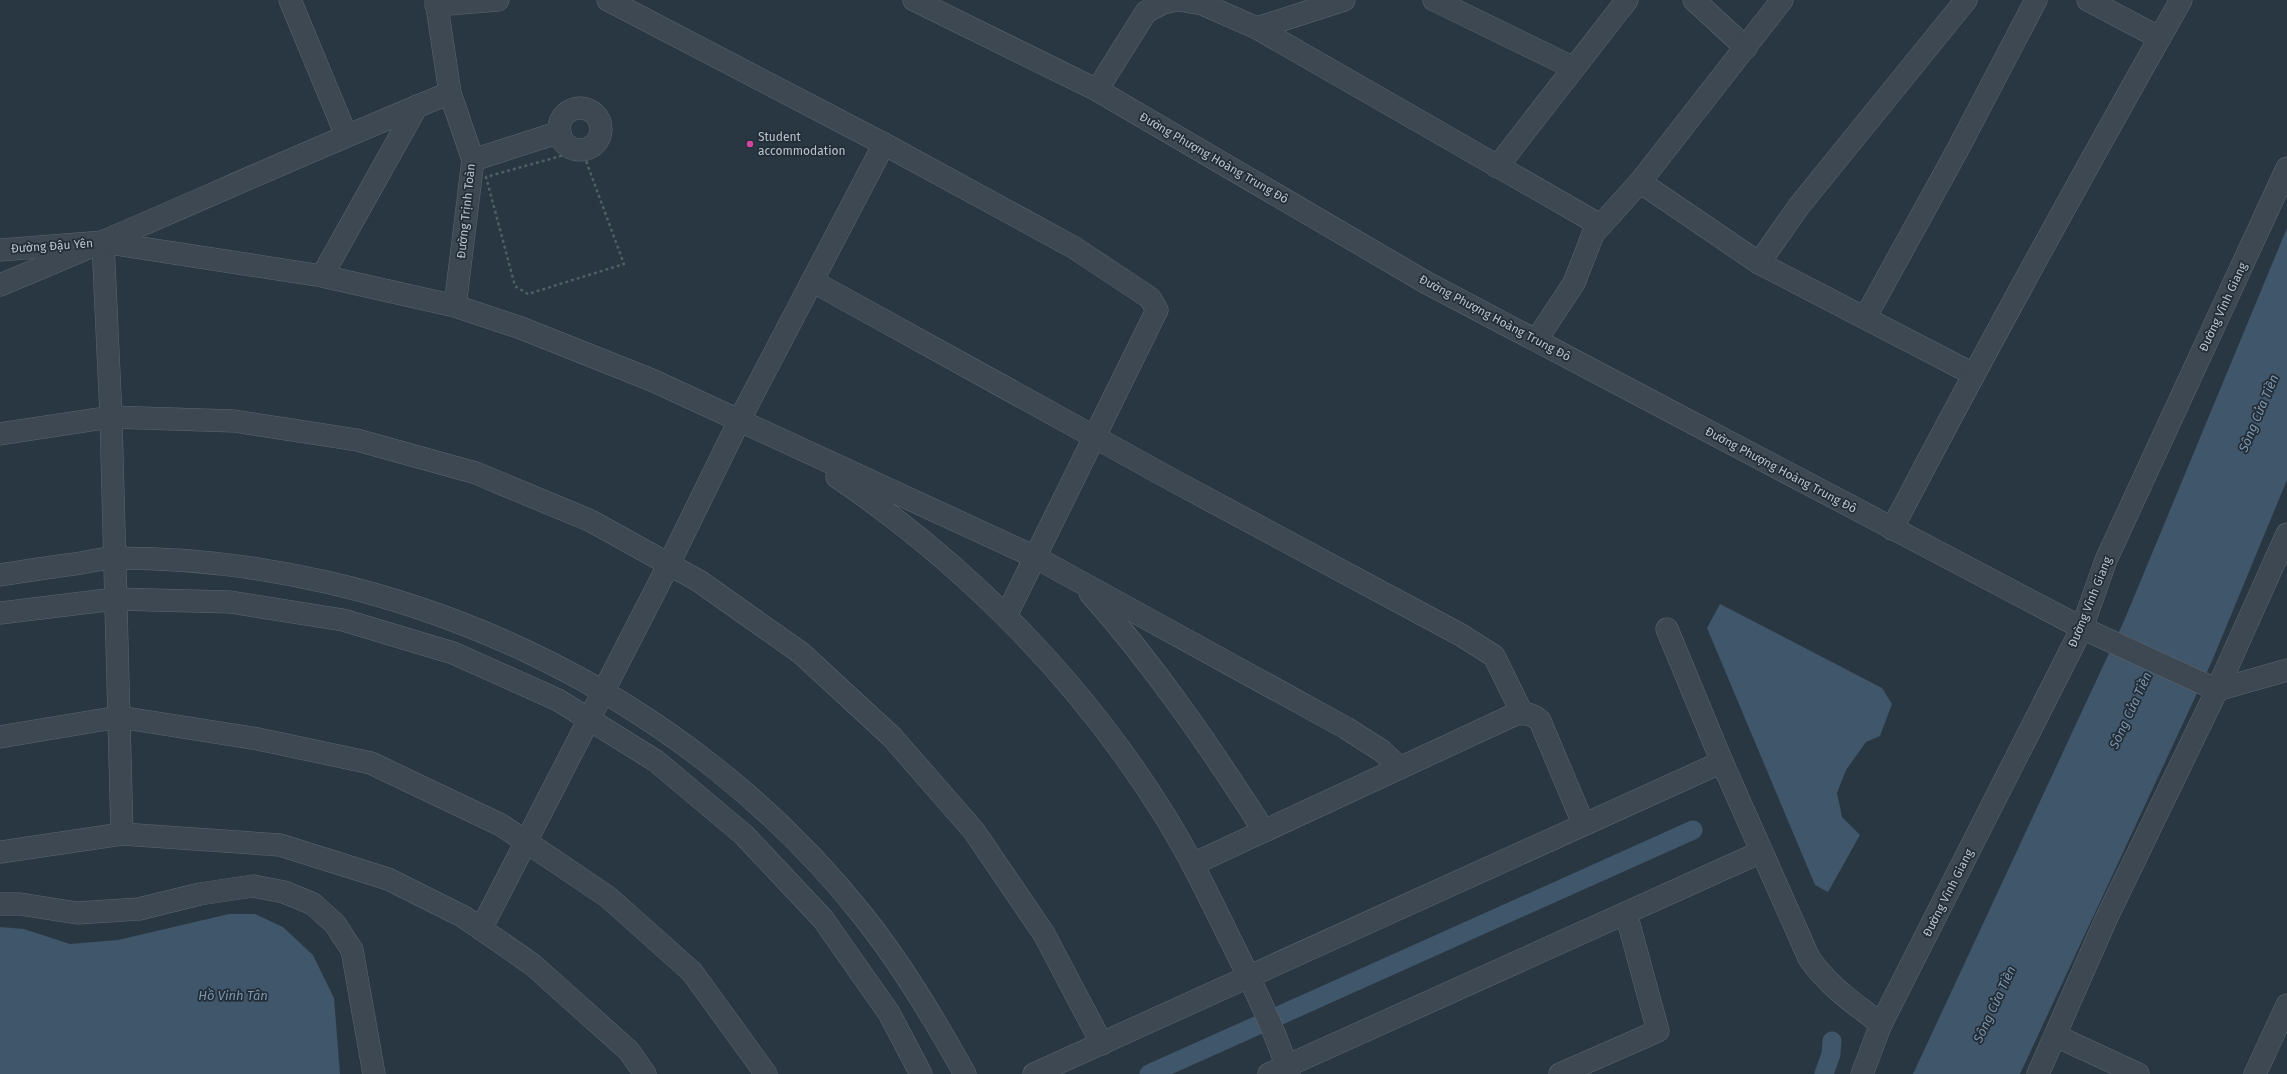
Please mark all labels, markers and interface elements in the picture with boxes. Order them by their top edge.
street label: Đường Phượng Hoàng Trung Đô [1137,110,1291,206]
place label: Student accommodation [758,130,846,158]
marker: Student accommodation [745,139,755,149]
street label: Đường Trịnh Toàn [454,163,478,259]
street label: Đường Đậu Yên [10,236,94,256]
street label: Đường Vĩnh Giang [2196,260,2250,354]
street label: Đường Phượng Hoàng Trung Đô [1417,272,1573,364]
water label: Sông Cửa Tiền [2235,372,2282,455]
street label: Đường Phượng Hoàng Trung Đô [1703,424,1859,516]
street label: Đường Vĩnh Giang [2065,554,2115,649]
water label: Sông Cửa Tiền [2106,669,2155,752]
street label: Đường Vĩnh Giang [1920,846,1977,939]
water label: Sông Cửa Tiền [1970,963,2019,1046]
water label: Hồ Vinh Tân [198,988,268,1003]

